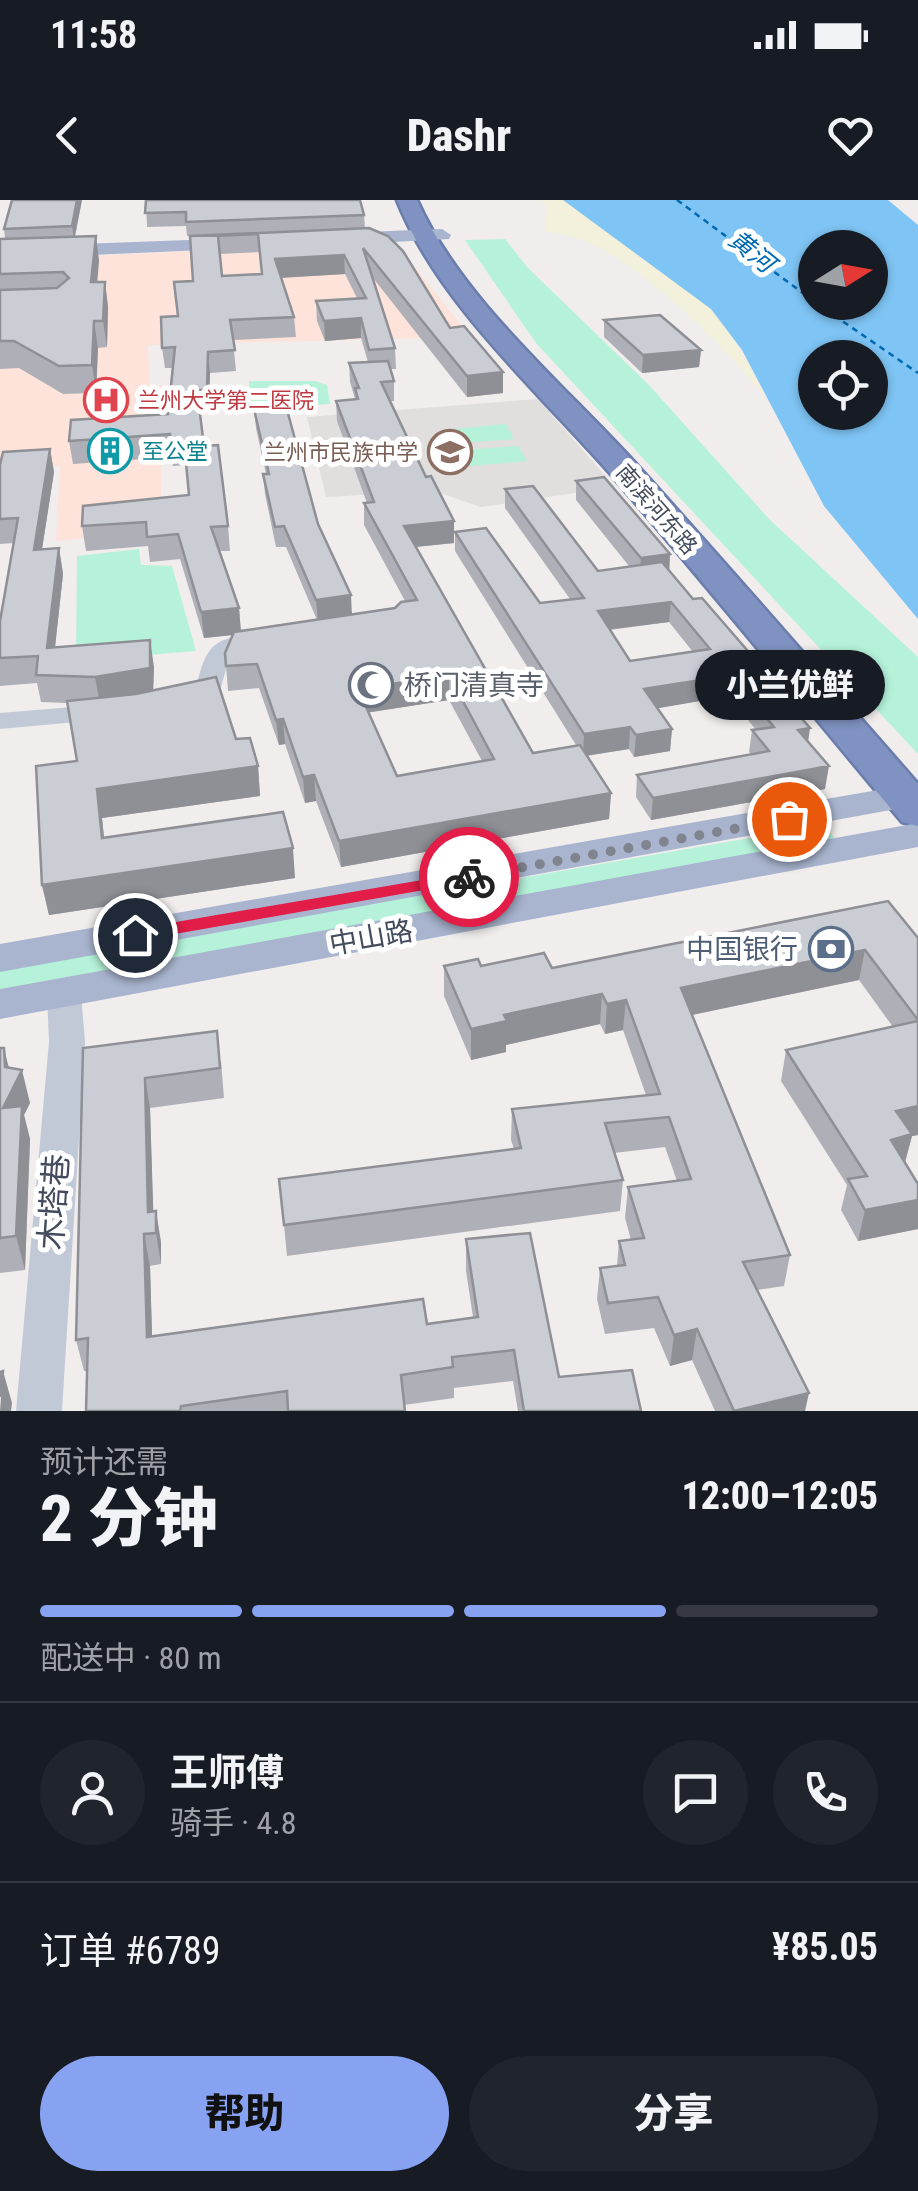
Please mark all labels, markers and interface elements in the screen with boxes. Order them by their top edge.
text: 11:58 [50,13,137,57]
icon: back [40,108,95,163]
icon: heart [823,108,878,163]
text: Dashr [407,109,511,162]
water label: 黄河 [723,224,783,281]
north arrow [798,230,888,320]
map controls [798,230,888,430]
button: locate [798,340,888,430]
hospital icon: 兰州大学第二医院 [83,377,129,423]
place label: 兰州大学第二医院 [138,388,314,413]
building icon: 至公堂 [87,428,133,474]
school or university icon: 兰州市民族中学 [427,429,473,475]
place label: 至公堂 [142,439,208,464]
place label: 兰州市民族中学 [264,440,418,465]
street label: 南滨河东路 [611,460,702,559]
callout: 小兰优鲜 [694,649,884,719]
mosque icon: 桥门清真寺 [348,662,394,708]
text: 小兰优鲜 [726,666,854,704]
place label: 桥门清真寺 [404,669,544,702]
pin [747,777,832,862]
icon: bag [762,792,817,847]
courier [419,827,519,927]
icon: bike [442,850,497,905]
pin [93,893,178,978]
icon: home [108,908,163,963]
street label: 中山路 [327,914,415,961]
bank icon: 中国银行 [808,926,854,972]
place label: 中国银行 [686,933,798,966]
street label: 木塔巷 [32,1153,76,1251]
text: 预计还需 [40,1443,168,1481]
text: 12:00–12:05 [681,1474,878,1518]
text: 2 分钟 [40,1481,218,1557]
text: 配送中 · 80 m [40,1639,222,1677]
button: person [40,1740,145,1845]
button: chat [643,1740,748,1845]
button: phone [773,1740,878,1845]
text: 王师傅 [170,1751,284,1795]
text: 骑手 · 4.8 [170,1804,297,1842]
text: ¥85.05 [772,1925,878,1969]
text: 订单 #6789 [40,1929,221,1973]
button: 帮助 [40,2056,449,2171]
button: 分享 [469,2056,878,2171]

